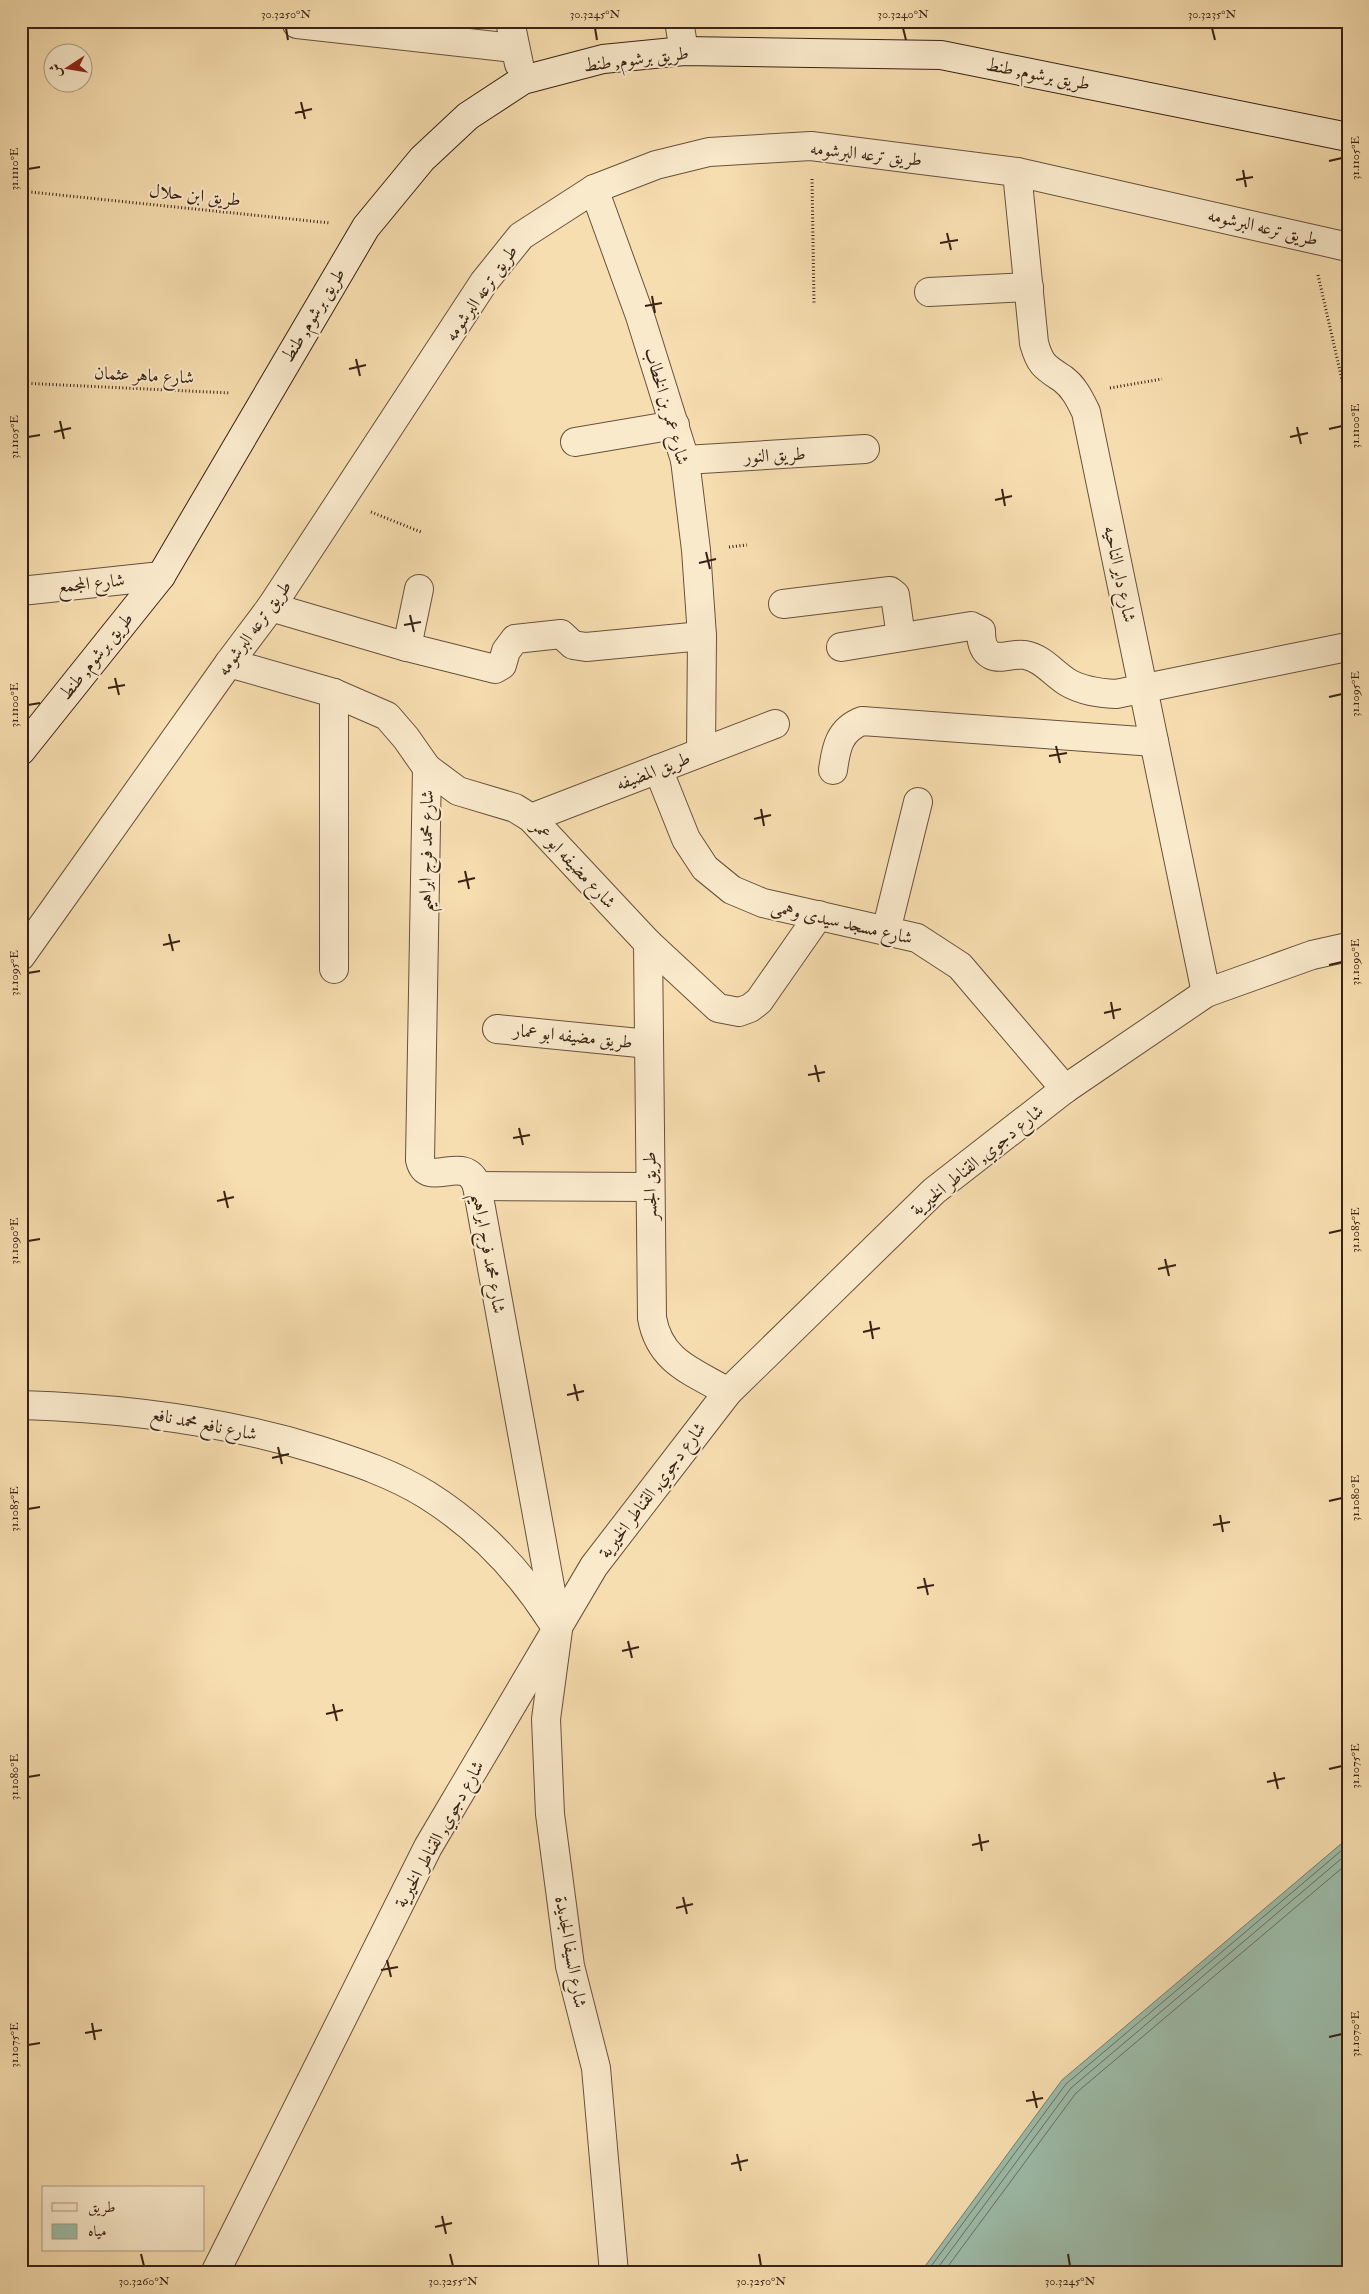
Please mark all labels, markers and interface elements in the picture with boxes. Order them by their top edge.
text: 30.3250°N [261,7,311,22]
text: 30.3245°N [570,7,621,22]
text: 30.3240°N [877,7,929,22]
text: 30.3235°N [1188,7,1237,22]
north arrow [42,42,92,92]
street label: طريق برشوم, طنط [582,42,691,81]
street label: طريق برشوم, طنط [983,53,1092,100]
text: ش [46,62,66,79]
text: 31.1105°E [1348,136,1363,180]
street label: طريق ترعه البرشومه [809,137,923,172]
text: 31.1110°E [7,147,22,191]
street label: طريق ابن حلال [148,179,242,212]
street label: طريق ترعه البرشومه [1205,204,1320,251]
street label: طريق ترعه البرشومه [440,241,523,346]
street label: طريق برشوم, طنط [276,264,354,369]
street label: شارع عمر بن الخطاب [636,345,694,468]
street label: شارع ماهر عثمان [93,361,195,393]
text: 31.1100°E [1348,403,1363,448]
text: 31.1105°E [7,415,22,459]
street label: طريق النور [742,442,806,469]
street label: شارع داير الناحيه [1095,524,1141,625]
street label: شارع المجمع [56,569,126,602]
street label: طريق ترعه البرشومه [212,576,297,681]
street label: طريق برشوم, طنط [54,608,142,707]
text: 31.1095°E [1348,671,1363,717]
text: 31.1100°E [7,682,22,727]
street label: طريق المضيفه [613,747,694,796]
street label: شارع محمد فرج ابراهيم [414,790,445,912]
street label: شارع مضيفه ابو عمر [523,814,621,916]
street label: شارع مسجد سيدى وهمى [768,895,915,953]
text: 31.1090°E [1348,938,1363,985]
text: 31.1095°E [7,950,22,996]
street label: طريق مضيفه ابو عمار [510,1019,634,1054]
street label: شارع دجوي, القناطر الخيرية [906,1100,1050,1223]
street label: طريق الجسر [638,1151,663,1223]
street label: شارع محمد فرج ابراهيم [461,1191,510,1316]
text: 31.1085°E [1348,1207,1363,1253]
text: 31.1090°E [7,1217,22,1264]
street label: شارع نافع محمد نافع [148,1403,259,1450]
street label: شارع دجوي, القناطر الخيرية [594,1418,714,1565]
text: 31.1080°E [1348,1475,1363,1521]
text: 31.1085°E [7,1486,22,1532]
text: 31.1075°E [1348,1743,1363,1789]
text: 31.1080°E [7,1754,22,1800]
street label: شارع دجوي, القناطر الخيرية [389,1757,492,1913]
street label: شارع السيفا الجديدة [546,1894,592,2011]
text: 31.1070°E [1348,2011,1363,2057]
text: 31.1075°E [7,2022,22,2068]
legend [42,2186,205,2252]
text: طريق [88,2198,115,2217]
text: مياه [88,2222,106,2241]
text: 30.3260°N [119,2274,170,2289]
text: 30.3255°N [428,2274,478,2289]
text: 30.3250°N [736,2274,786,2289]
text: 30.3245°N [1045,2274,1096,2289]

